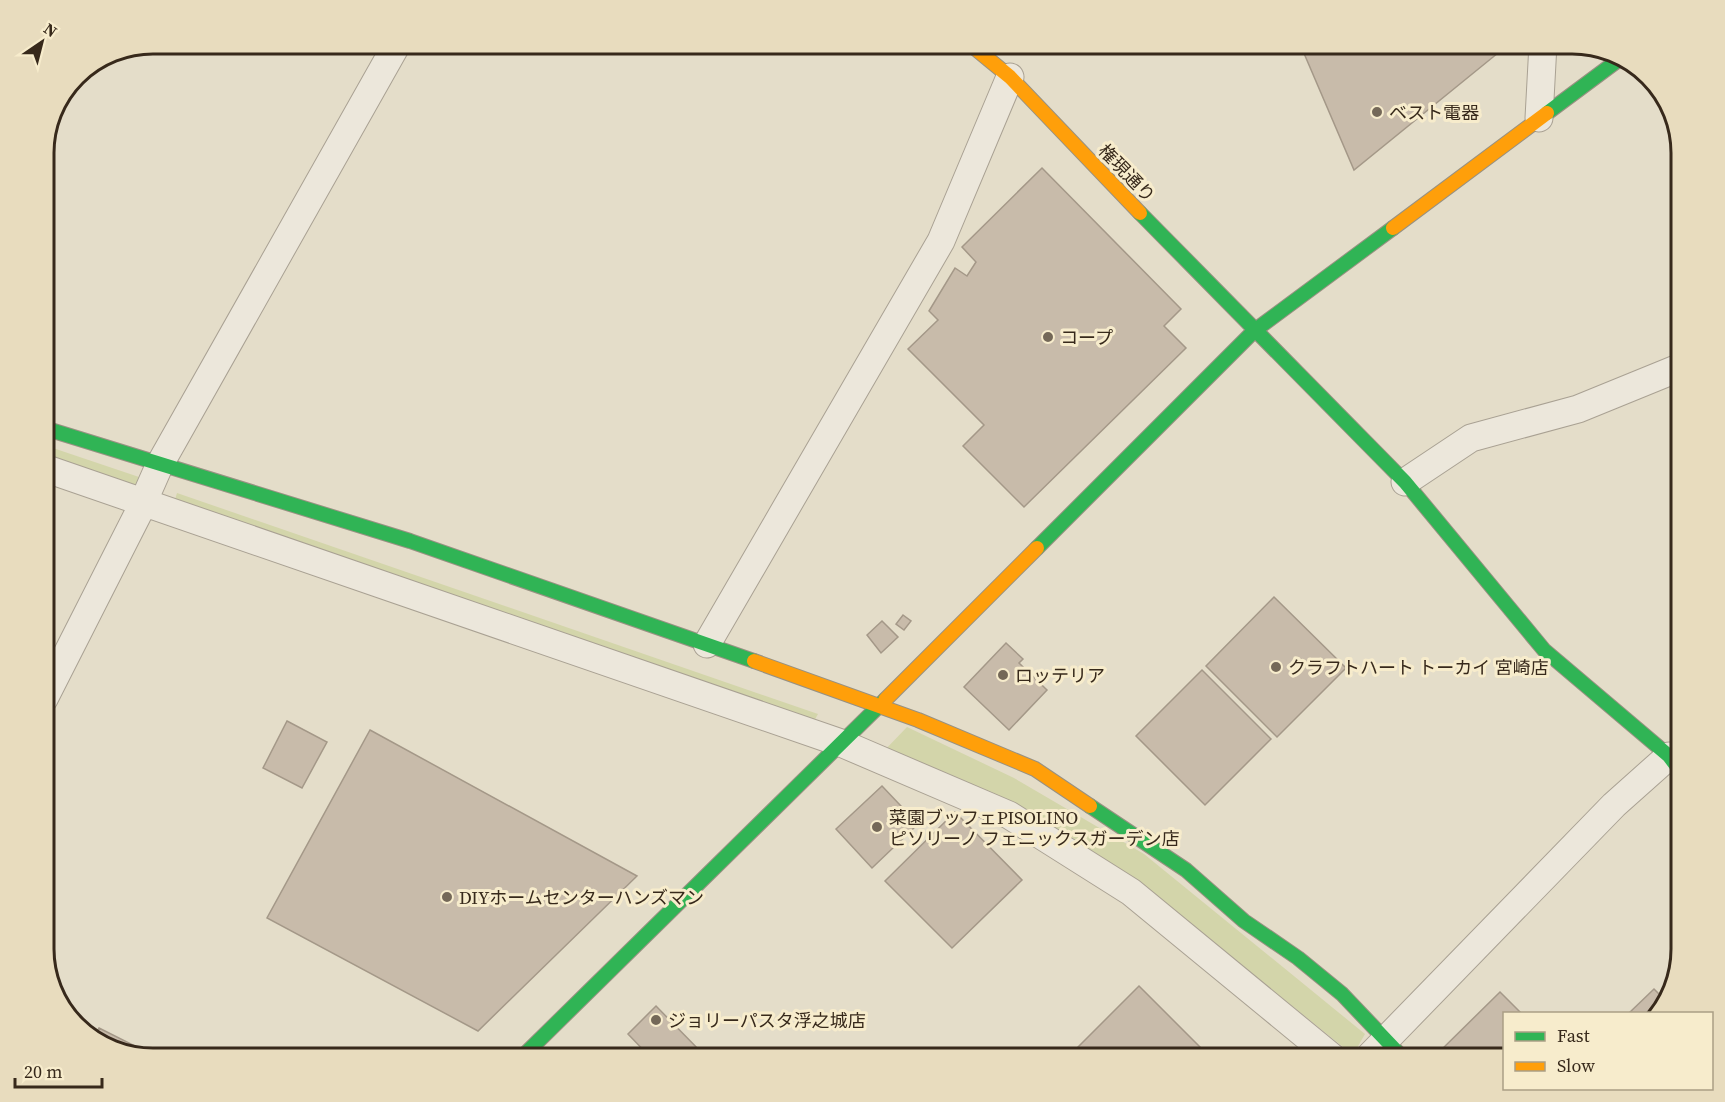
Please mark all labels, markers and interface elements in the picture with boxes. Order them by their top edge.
north arrow [12,12,72,72]
text: N [40,17,62,42]
place label: ベスト電器 [1389,100,1479,125]
marker: ベスト電器 [1370,105,1384,119]
street label: 権現通り [1093,138,1161,208]
place label: コープ [1060,325,1113,350]
marker: コープ [1041,330,1055,344]
place label: クラフトハート トーカイ 宮崎店 [1288,655,1548,680]
marker: クラフトハート トーカイ 宮崎店 [1269,660,1283,674]
place label: ロッテリア [1015,663,1105,688]
marker: ロッテリア [996,668,1010,682]
place label: 菜園ブッフェPISOLINO ピソリーノ フェニックスガーデン店 [889,805,1180,851]
marker: 菜園ブッフェPISOLINO ピソリーノ フェニックスガーデン店 [870,820,884,834]
place label: DIYホームセンターハンズマン [459,885,704,910]
marker: DIYホームセンターハンズマン [440,890,454,904]
place label: ジョリーパスタ浮之城店 [668,1008,866,1033]
legend [1503,1012,1713,1090]
marker: ジョリーパスタ浮之城店 [649,1013,663,1027]
text: Fast [1557,1023,1590,1048]
scale bar [15,1051,102,1089]
text: Slow [1557,1053,1595,1078]
text: 20 m [24,1059,62,1084]

